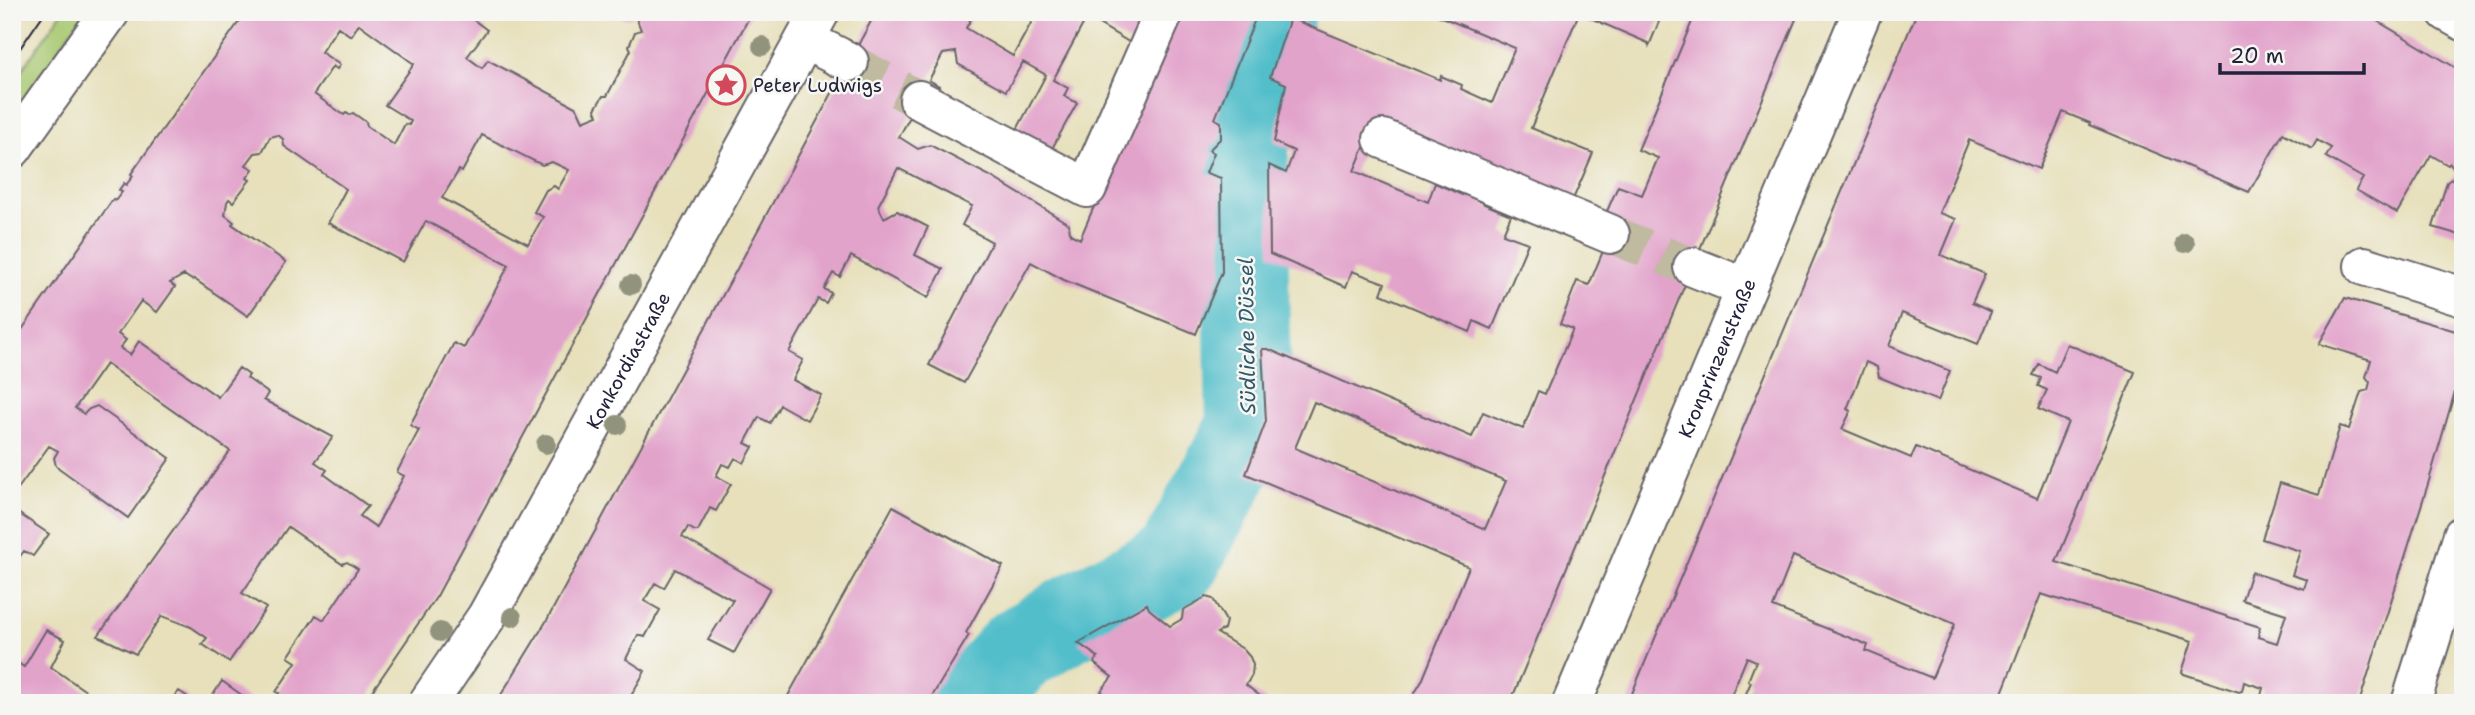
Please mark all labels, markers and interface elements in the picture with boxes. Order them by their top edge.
scale bar [2220,32,2363,76]
text: 20 m [2230,42,2284,70]
place icon: Peter Ludwigs [705,64,747,106]
place label: Peter Ludwigs [753,73,882,98]
water label: Südliche Düssel [1232,257,1262,415]
street label: Kronprinzenstraße [1672,275,1761,442]
street label: Konkordiastraße [580,287,676,433]

